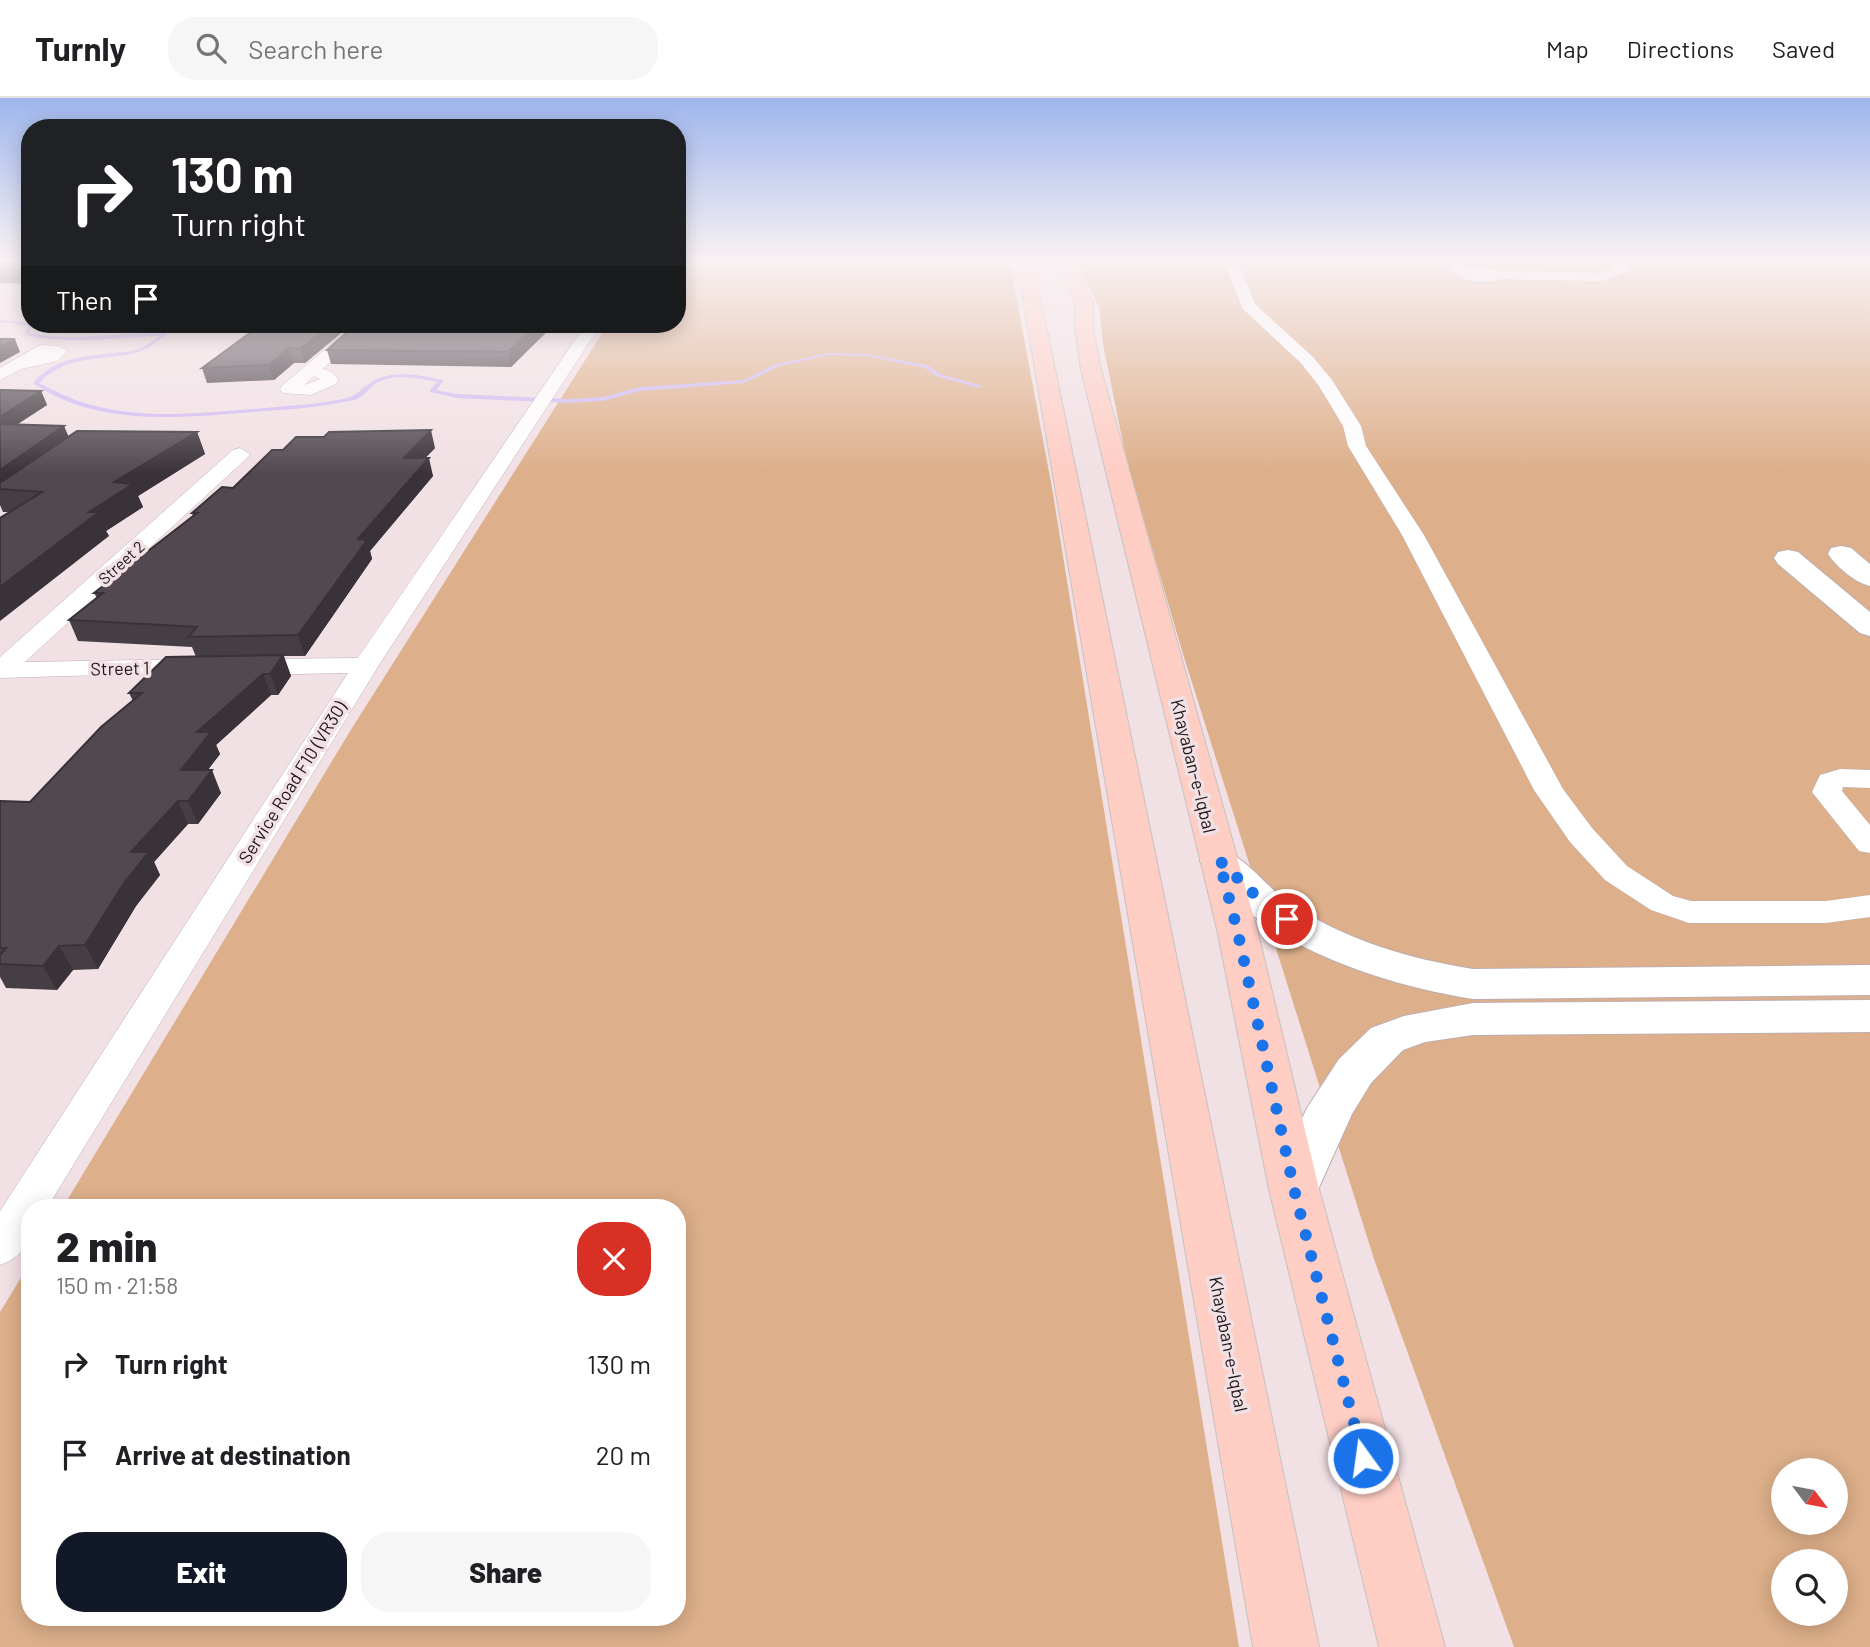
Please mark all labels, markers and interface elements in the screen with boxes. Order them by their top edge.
search box [168,17,658,80]
text: Turnly [35,28,126,68]
icon: search [192,29,230,67]
text: Search here [248,33,383,64]
text: Map [1546,34,1589,63]
text: Directions [1627,34,1734,63]
text: Saved [1772,34,1835,63]
text: 130 m [171,144,293,203]
icon: right [56,147,147,238]
text: Turn right [171,204,306,242]
icon: arrive [127,280,165,318]
text: Then [56,284,113,315]
street label: Street 2 [94,536,148,588]
street label: Street 1 [90,656,150,680]
street label: Service Road F10 (VR30) [233,697,351,867]
street label: Khayaban-e-Iqbal [1167,697,1221,835]
pin [1257,889,1317,949]
icon: arrive [1268,900,1306,938]
text: 2 min [56,1220,157,1270]
button: close [577,1222,651,1296]
text: 150 m · 21:58 [56,1271,178,1299]
street label: Khayaban-e-Iqbal [1205,1275,1253,1413]
icon: right [56,1345,94,1383]
text: Turn right [115,1348,228,1379]
text: 130 m [587,1348,651,1379]
position arrow [1326,1421,1400,1495]
icon: arrive [56,1436,94,1474]
text: Arrive at destination [115,1439,351,1470]
text: 20 m [596,1439,651,1470]
north arrow [1771,1458,1848,1535]
map controls [1771,1458,1848,1626]
button: Exit [56,1532,347,1612]
button: Share [361,1532,651,1612]
button: search [1771,1549,1848,1626]

